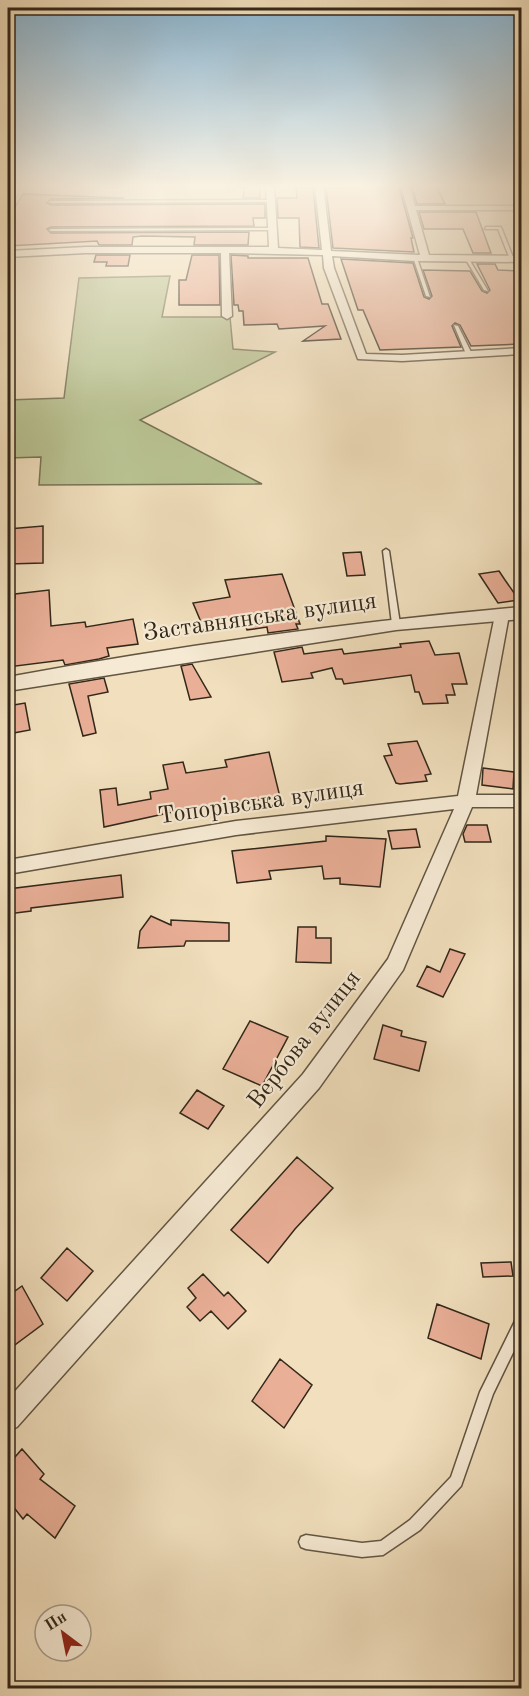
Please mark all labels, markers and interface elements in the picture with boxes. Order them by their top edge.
street label: Заставнянська вулиця [142,590,378,646]
street label: Топорівська вулиця [157,777,365,829]
street label: Вербова вулиця [244,967,366,1113]
north arrow [33,1603,93,1663]
text: Пн [43,1609,70,1635]

